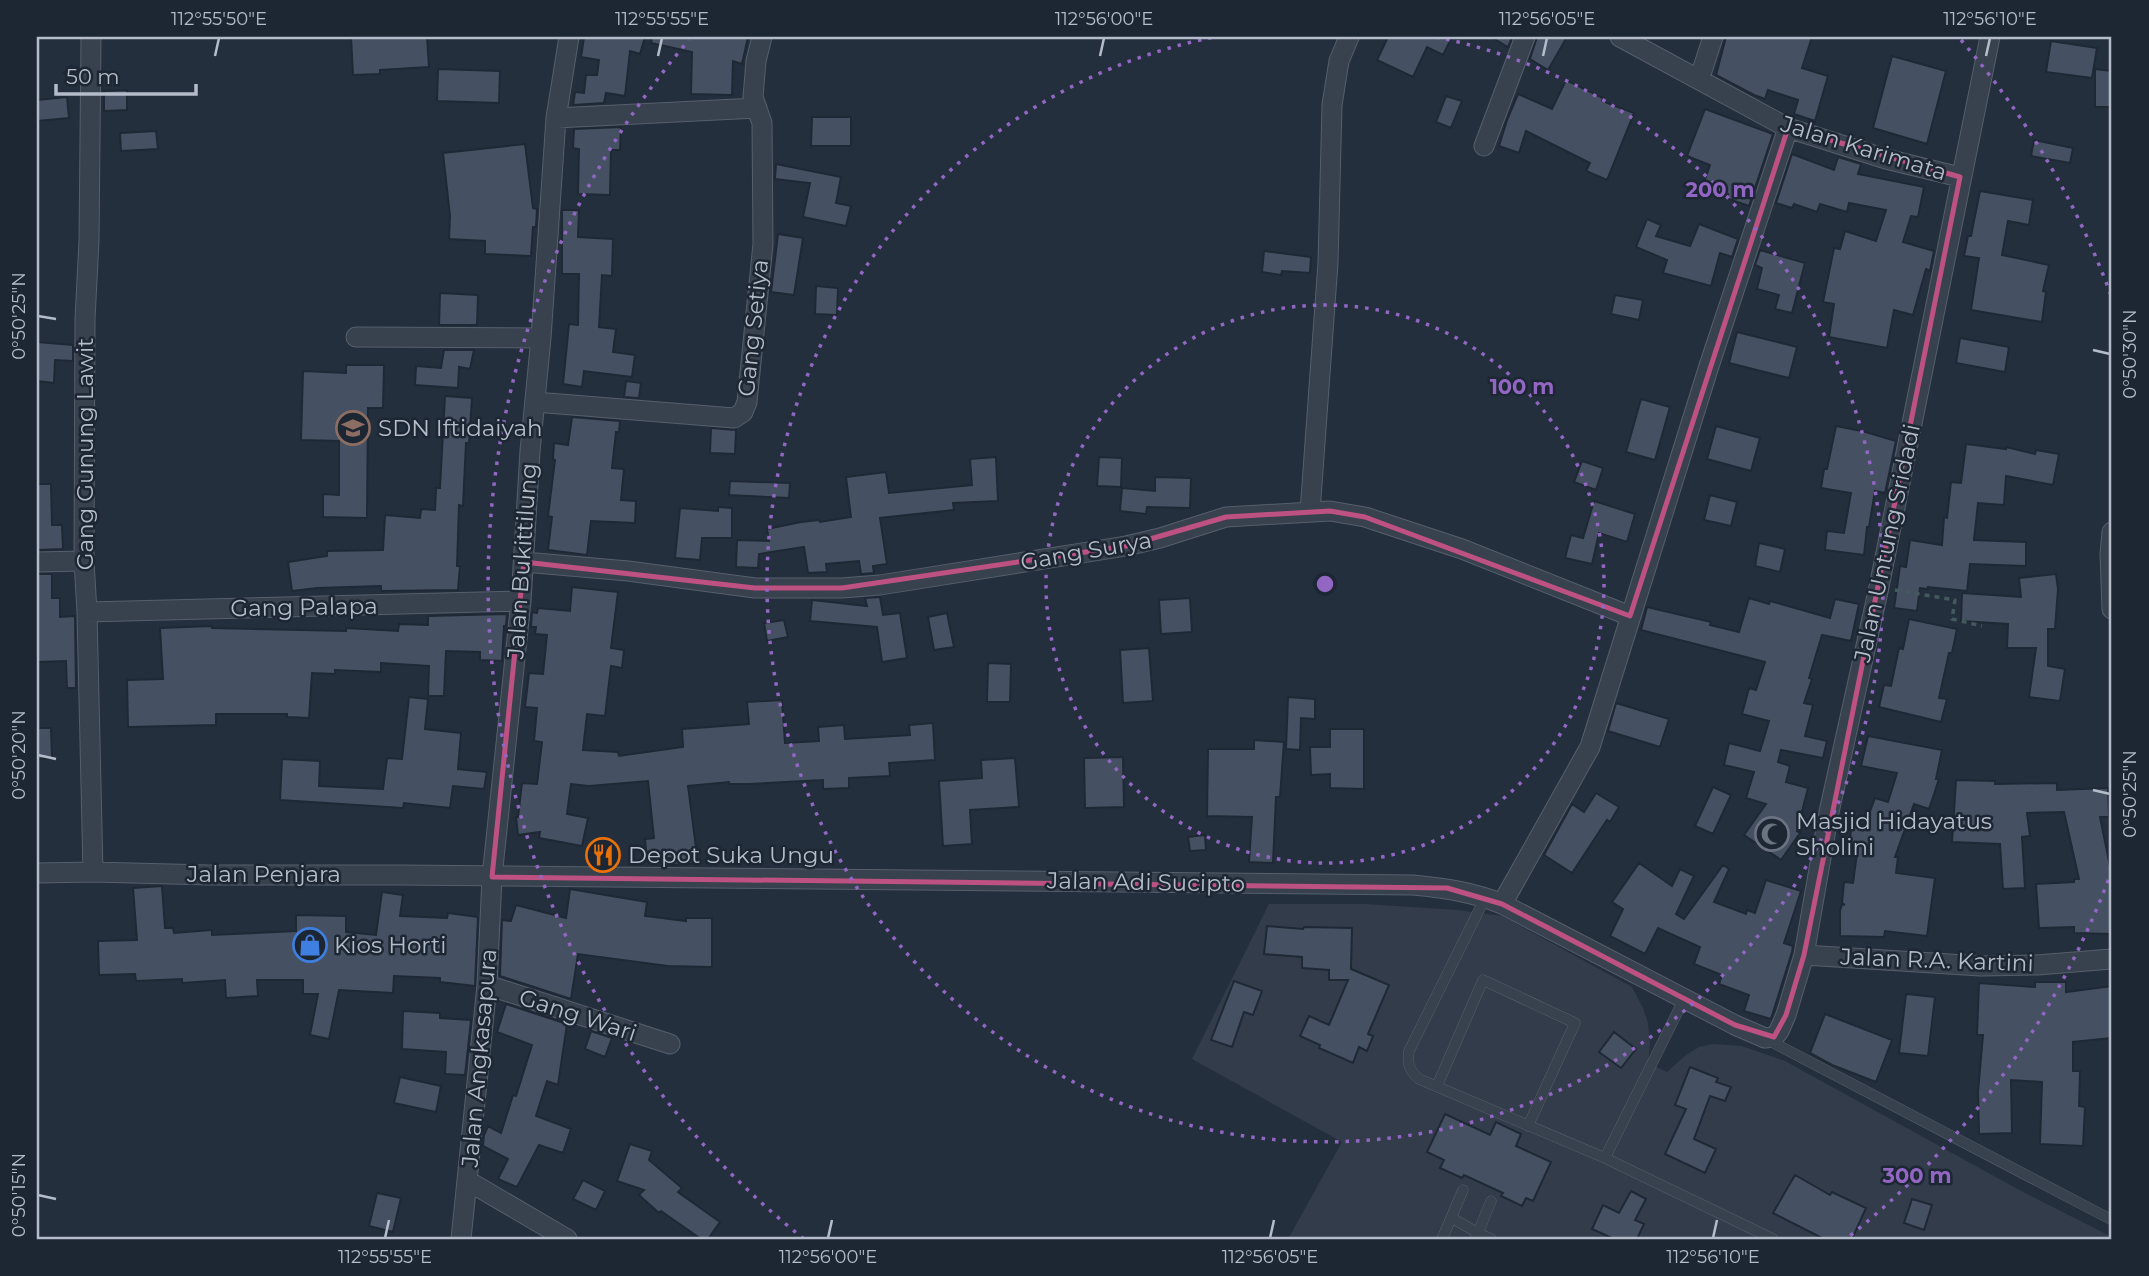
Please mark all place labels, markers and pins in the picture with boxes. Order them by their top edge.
school or university icon: SDN Iftidaiyah [334,409,372,447]
place label: SDN Iftidaiyah [378,414,543,442]
centre of rings [1313,572,1337,596]
place label: Masjid Hidayatus Sholini [1796,807,1992,861]
mosque icon: Masjid Hidayatus Sholini [1753,815,1791,853]
restaurant icon: Depot Suka Ungu [584,836,622,874]
place label: Depot Suka Ungu [628,841,834,869]
shop icon: Kios Horti [291,926,329,964]
place label: Kios Horti [334,931,446,959]

